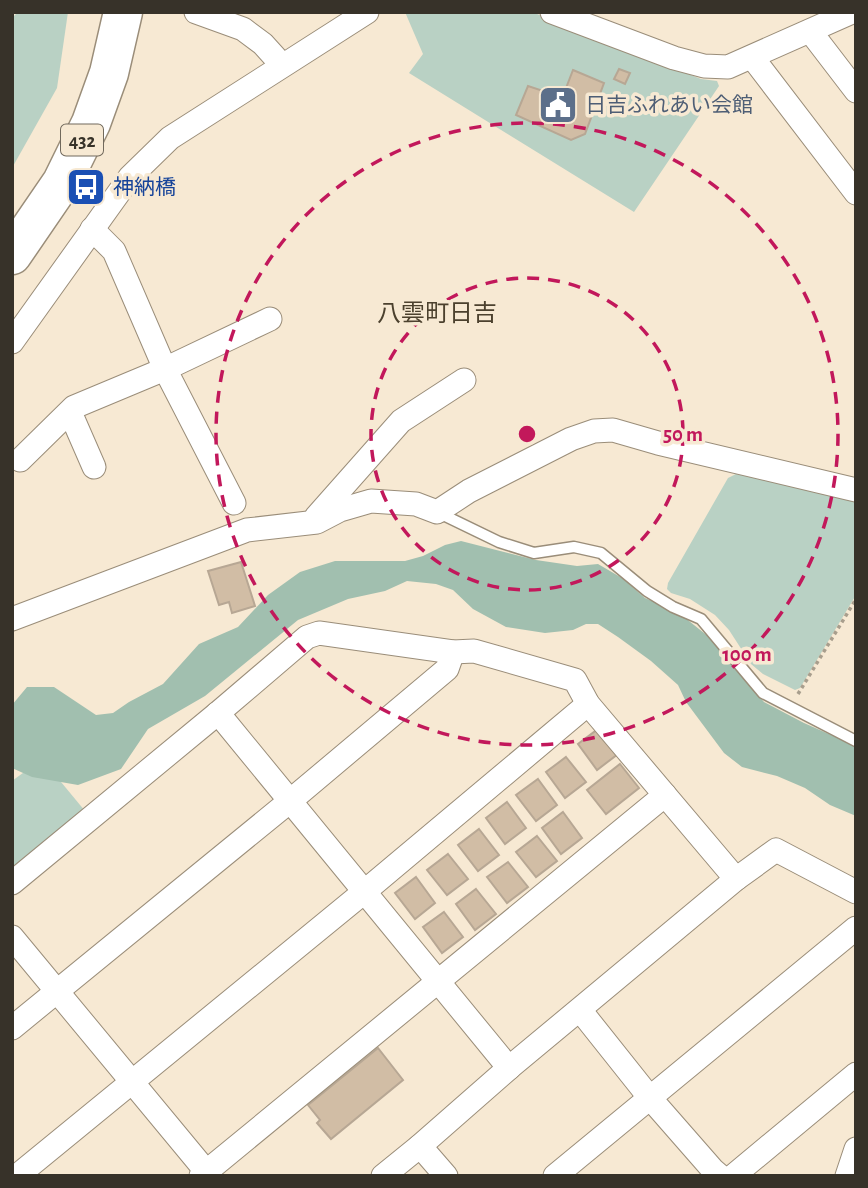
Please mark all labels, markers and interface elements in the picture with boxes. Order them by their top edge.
public building icon: 日吉ふれあい会館 [537,84,579,126]
place label: 日吉ふれあい会館 [585,94,753,116]
road number: 432 [61,124,103,156]
bus stop icon: 神納橋 [65,166,107,208]
place label: 神納橋 [113,176,176,198]
district label: 八雲町日吉 [377,300,497,326]
centre of rings [515,422,539,446]
text: 50 m [663,424,703,445]
text: 100 m [722,644,772,665]

